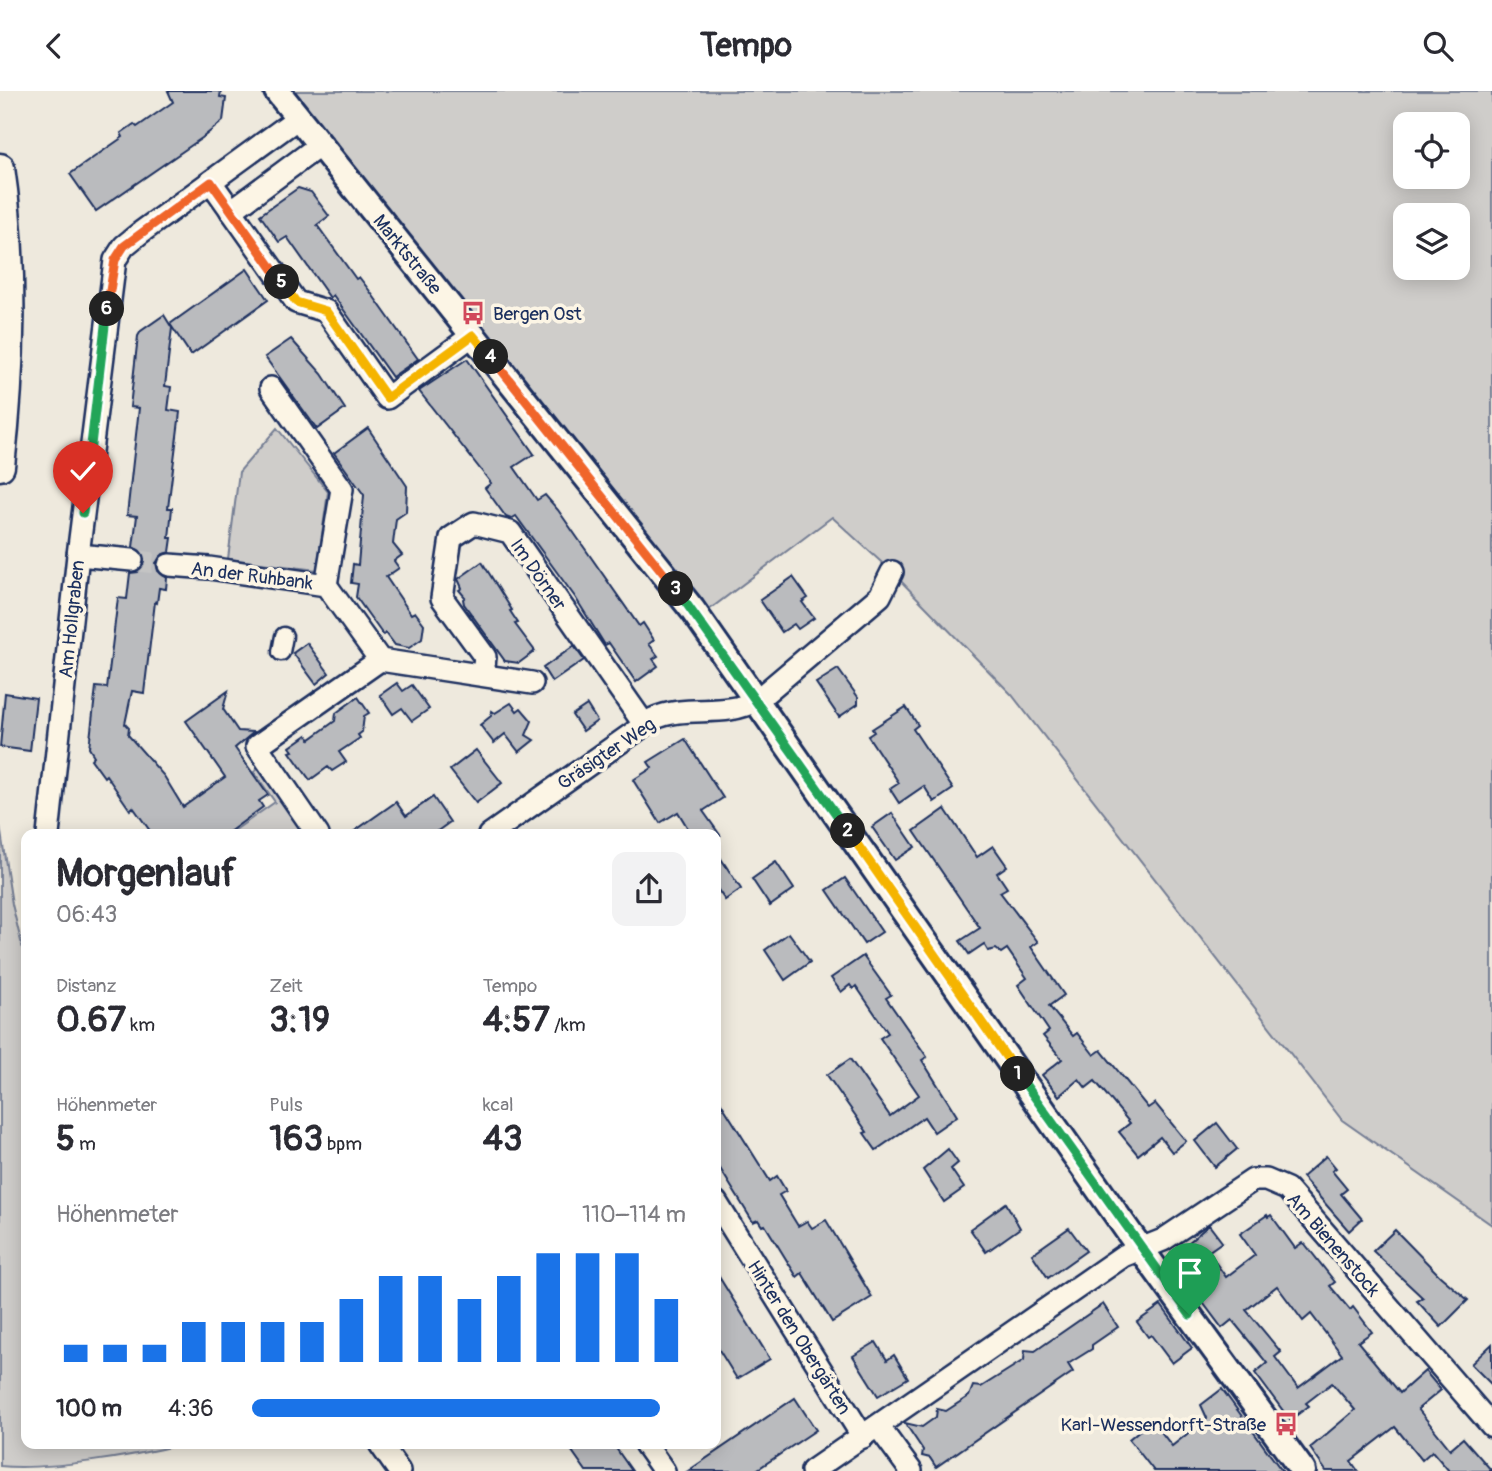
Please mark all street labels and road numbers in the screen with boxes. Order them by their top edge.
street label: Marktstraße [368,210,447,300]
street label: Im Dörner [505,534,572,615]
street label: An der Ruhbank [190,557,314,595]
street label: Am Hollgraben [54,559,90,679]
street label: Gräsigter Weg [553,712,660,795]
street label: Am Bienenstock [1282,1188,1385,1302]
street label: Hinter den Obergärten [742,1256,856,1419]

